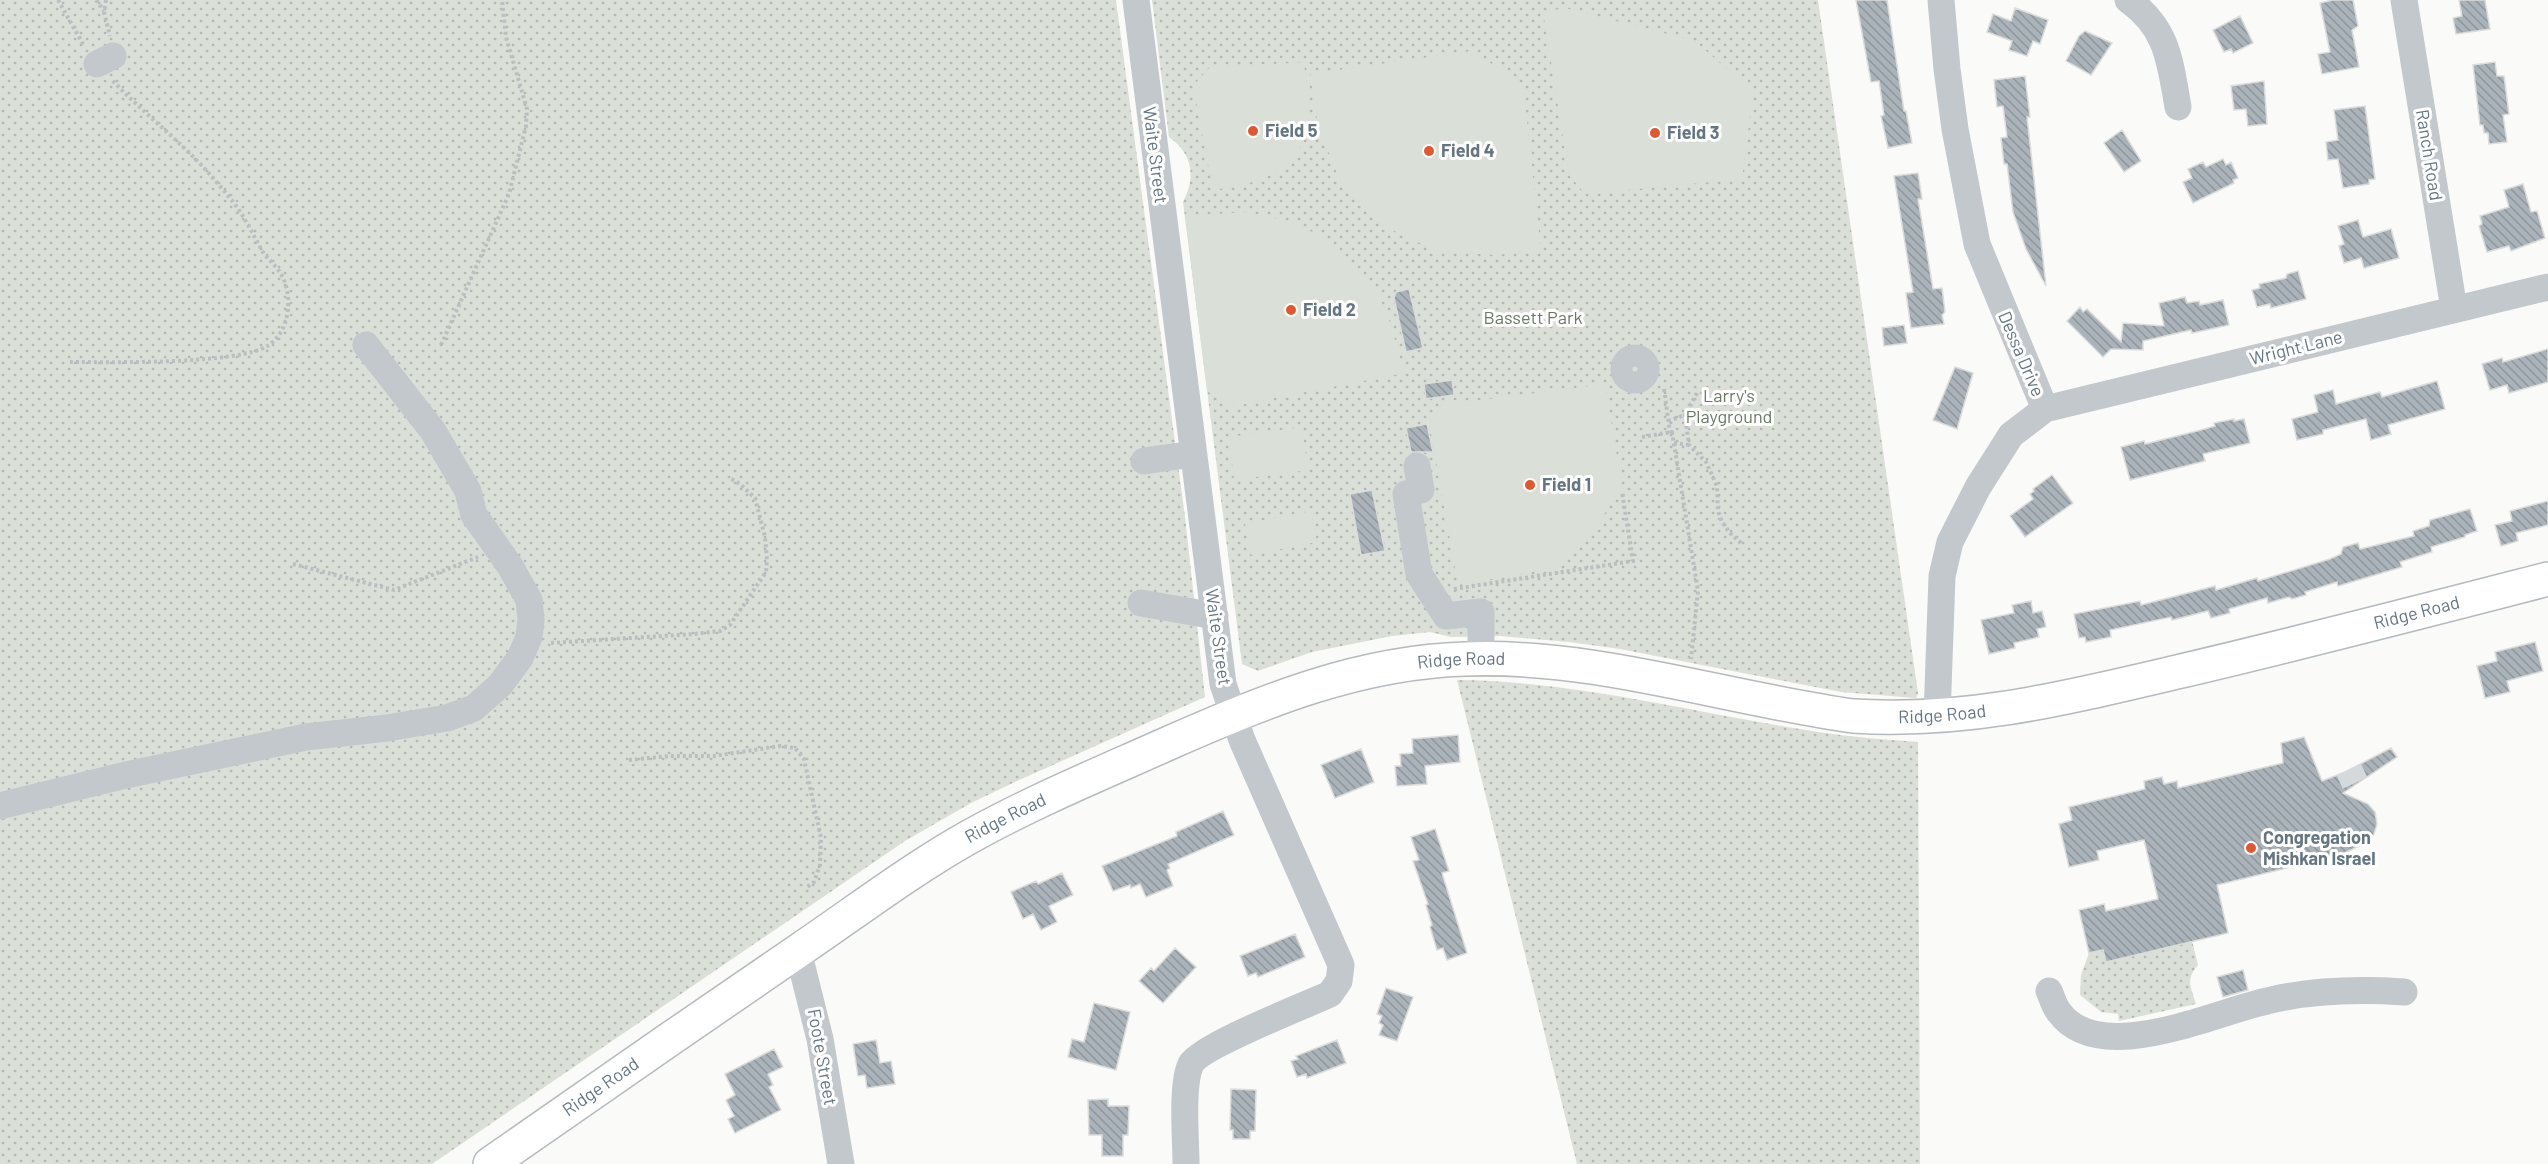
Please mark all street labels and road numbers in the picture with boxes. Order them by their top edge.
street label: Waite Street [1139,105,1173,205]
street label: Ranch Road [2412,108,2448,202]
street label: Dessa Drive [1994,308,2050,400]
street label: Wright Lane [2247,325,2344,369]
street label: Waite Street [1201,587,1237,687]
street label: Ridge Road [2371,590,2462,633]
street label: Ridge Road [1416,647,1506,673]
street label: Ridge Road [1898,699,1987,727]
street label: Ridge Road [960,788,1049,847]
street label: Foote Street [804,1007,842,1107]
street label: Ridge Road [558,1052,643,1120]

